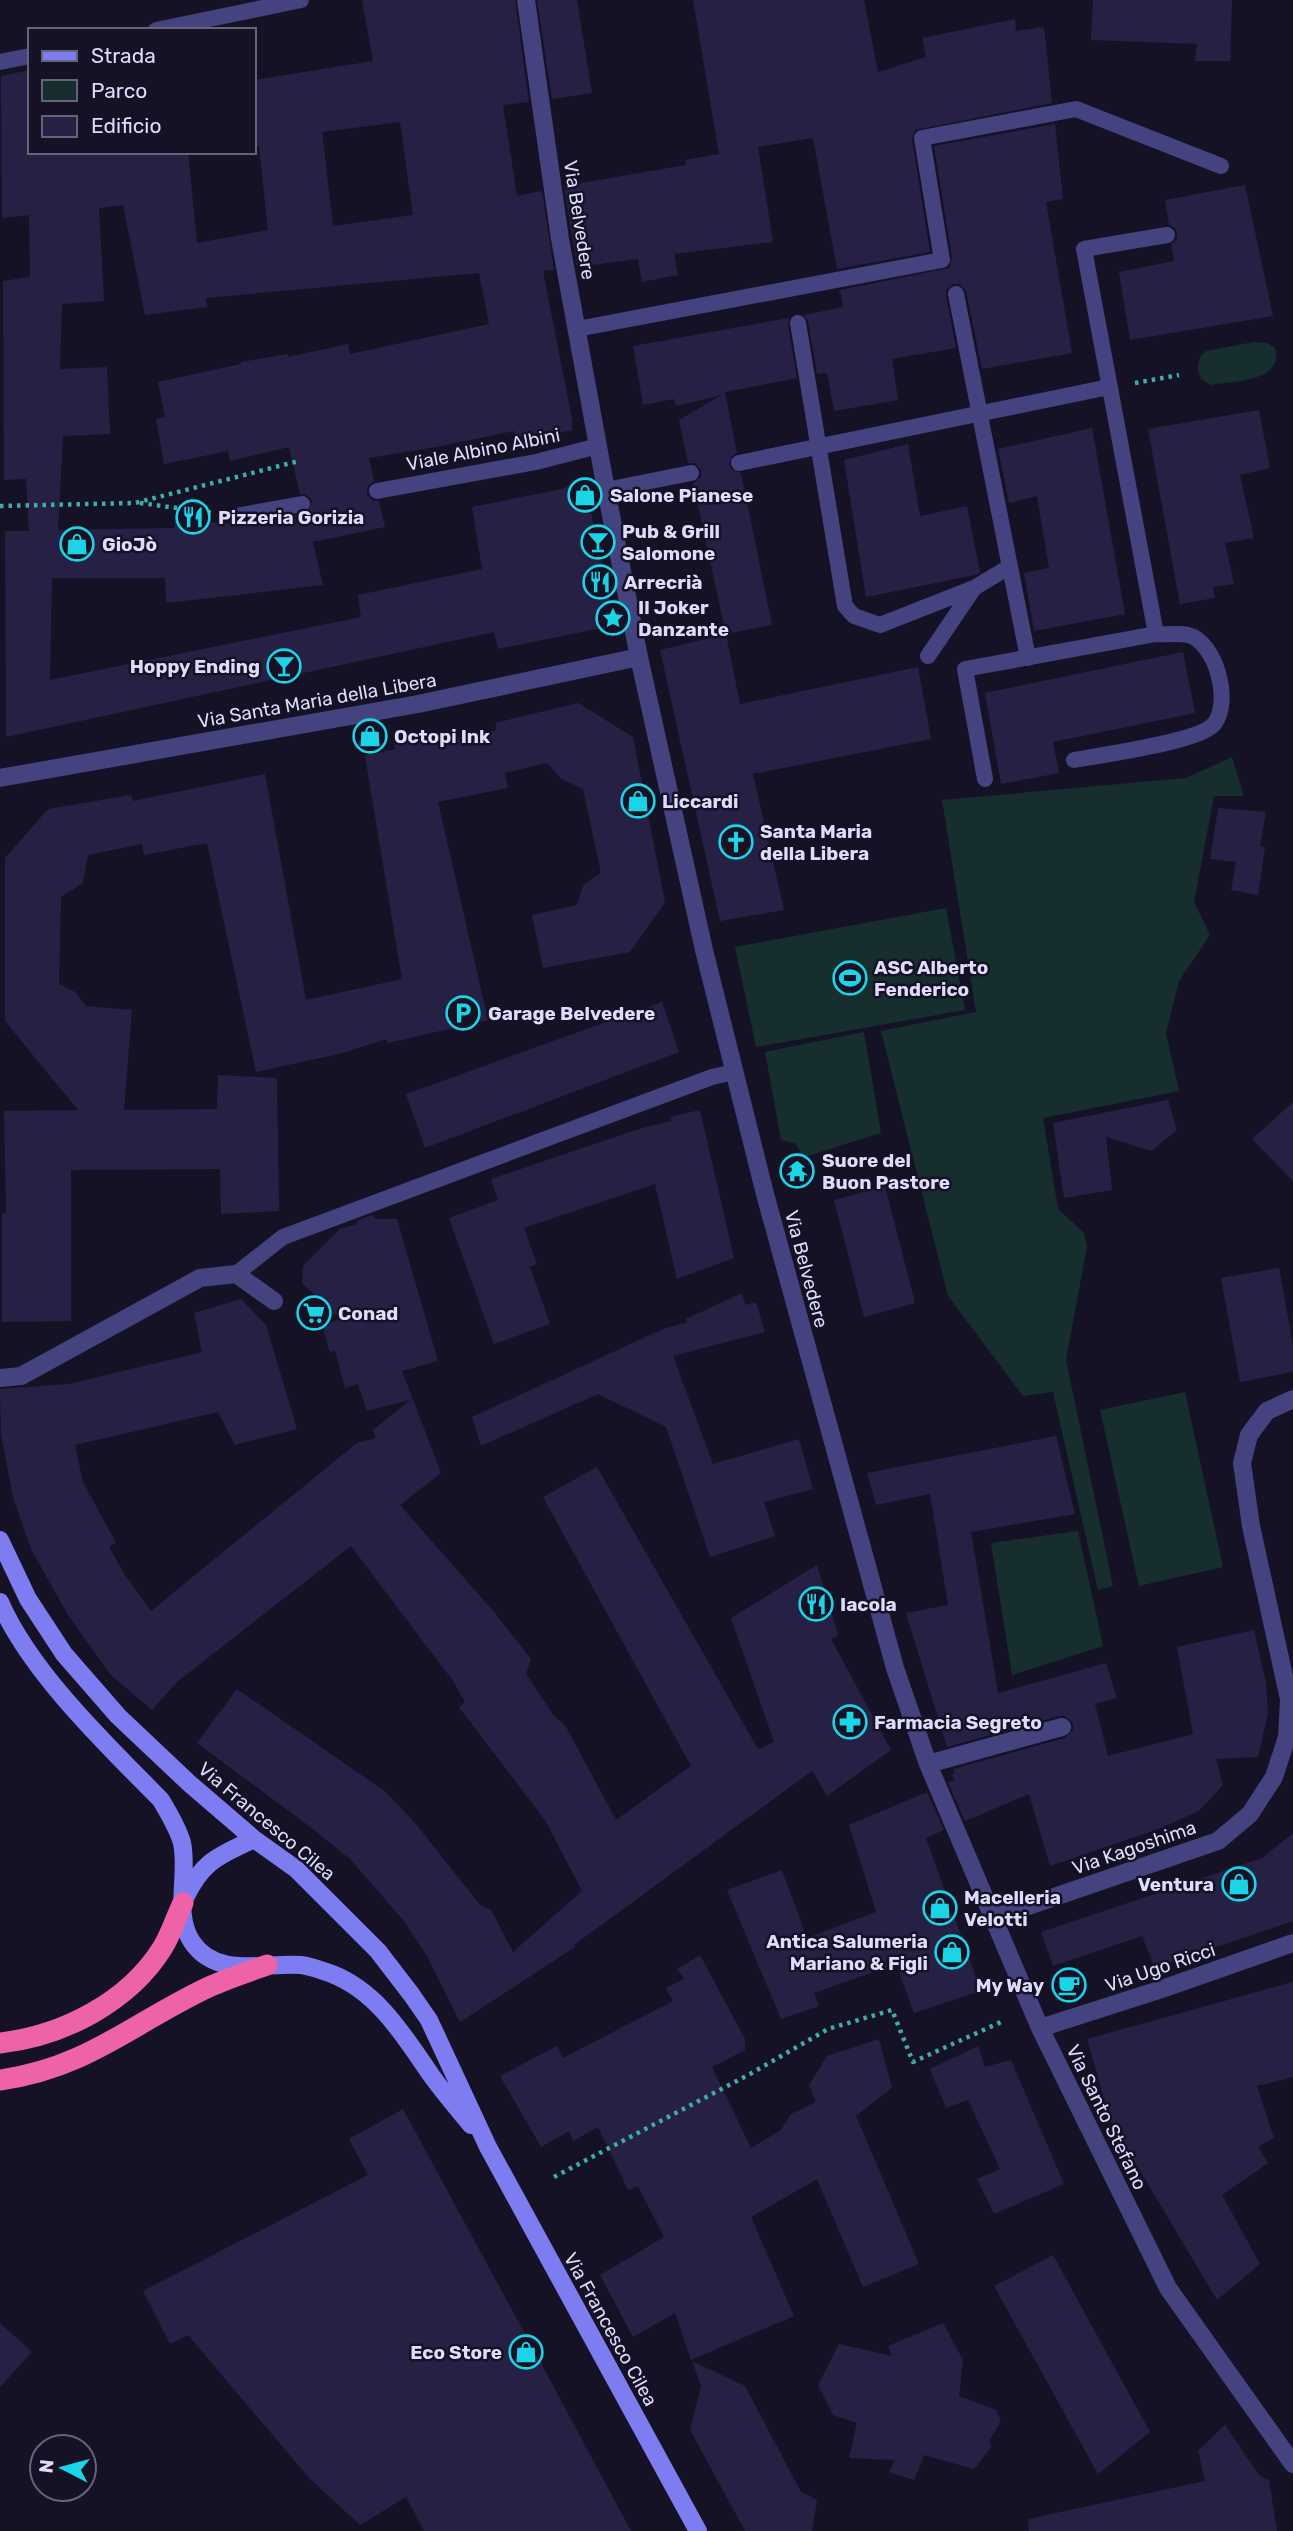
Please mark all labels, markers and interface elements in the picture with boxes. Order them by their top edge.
legend [28,28,256,154]
text: Strada [91,43,156,68]
text: Parco [91,78,147,103]
text: Edificio [91,113,161,138]
street label: Via Belvedere [559,159,600,281]
street label: Viale Albino Albini [404,423,562,476]
shop icon: Salone Pianese [566,476,604,514]
place label: Salone Pianese [610,484,753,507]
restaurant icon: Pizzeria Gorizia [174,498,212,536]
place label: Pizzeria Gorizia [218,506,364,529]
place label: Pub & Grill Salomone [622,520,720,565]
bar icon: Pub & Grill Salomone [579,523,617,561]
shop icon: GioJò [58,525,96,563]
place label: GioJò [102,533,157,556]
restaurant icon: Arrecrià [581,563,619,601]
place label: Arrecrià [624,571,703,594]
place label: Il Joker Danzante [638,596,729,641]
place icon: Il Joker Danzante [594,599,632,637]
bar icon: Hoppy Ending [265,647,303,685]
place label: Hoppy Ending [130,655,260,678]
street label: Via Santa Maria della Libera [196,668,438,733]
shop icon: Octopi Ink [351,717,389,755]
place label: Octopi Ink [394,725,490,748]
shop icon: Liccardi [619,782,657,820]
place label: Liccardi [662,790,738,813]
place label: Santa Maria della Libera [760,820,872,865]
church icon: Santa Maria della Libera [717,823,755,861]
place label: ASC Alberto Fenderico [874,956,988,1001]
sports icon: ASC Alberto Fenderico [831,959,869,997]
parking icon: Garage Belvedere [444,994,482,1032]
place label: Garage Belvedere [488,1002,655,1025]
place label: Suore del Buon Pastore [822,1149,950,1194]
temple icon: Suore del Buon Pastore [778,1152,816,1190]
street label: Via Belvedere [780,1208,833,1330]
supermarket icon: Conad [295,1294,333,1332]
place label: Conad [338,1302,398,1325]
restaurant icon: Iacola [797,1585,835,1623]
place label: Iacola [840,1593,897,1616]
pharmacy icon: Farmacia Segreto [831,1703,869,1741]
place label: Farmacia Segreto [874,1711,1042,1734]
street label: Via Francesco Cilea [193,1757,340,1885]
street label: Via Kagoshima [1069,1816,1199,1879]
shop icon: Ventura [1220,1865,1258,1903]
place label: Ventura [1138,1873,1214,1896]
place label: Macelleria Velotti [964,1886,1061,1931]
shop icon: Macelleria Velotti [921,1889,959,1927]
place label: Antica Salumeria Mariano & Figli [766,1930,928,1975]
shop icon: Antica Salumeria Mariano & Figli [933,1933,971,1971]
street label: Via Ugo Ricci [1102,1938,1218,1997]
cafe icon: My Way [1050,1966,1088,2004]
place label: My Way [976,1974,1045,1997]
street label: Via Santo Stefano [1061,2041,1152,2194]
street label: Via Francesco Cilea [559,2248,662,2410]
shop icon: Eco Store [507,2333,545,2371]
place label: Eco Store [410,2341,502,2364]
north arrow [28,2433,98,2503]
text: N [34,2458,59,2474]

